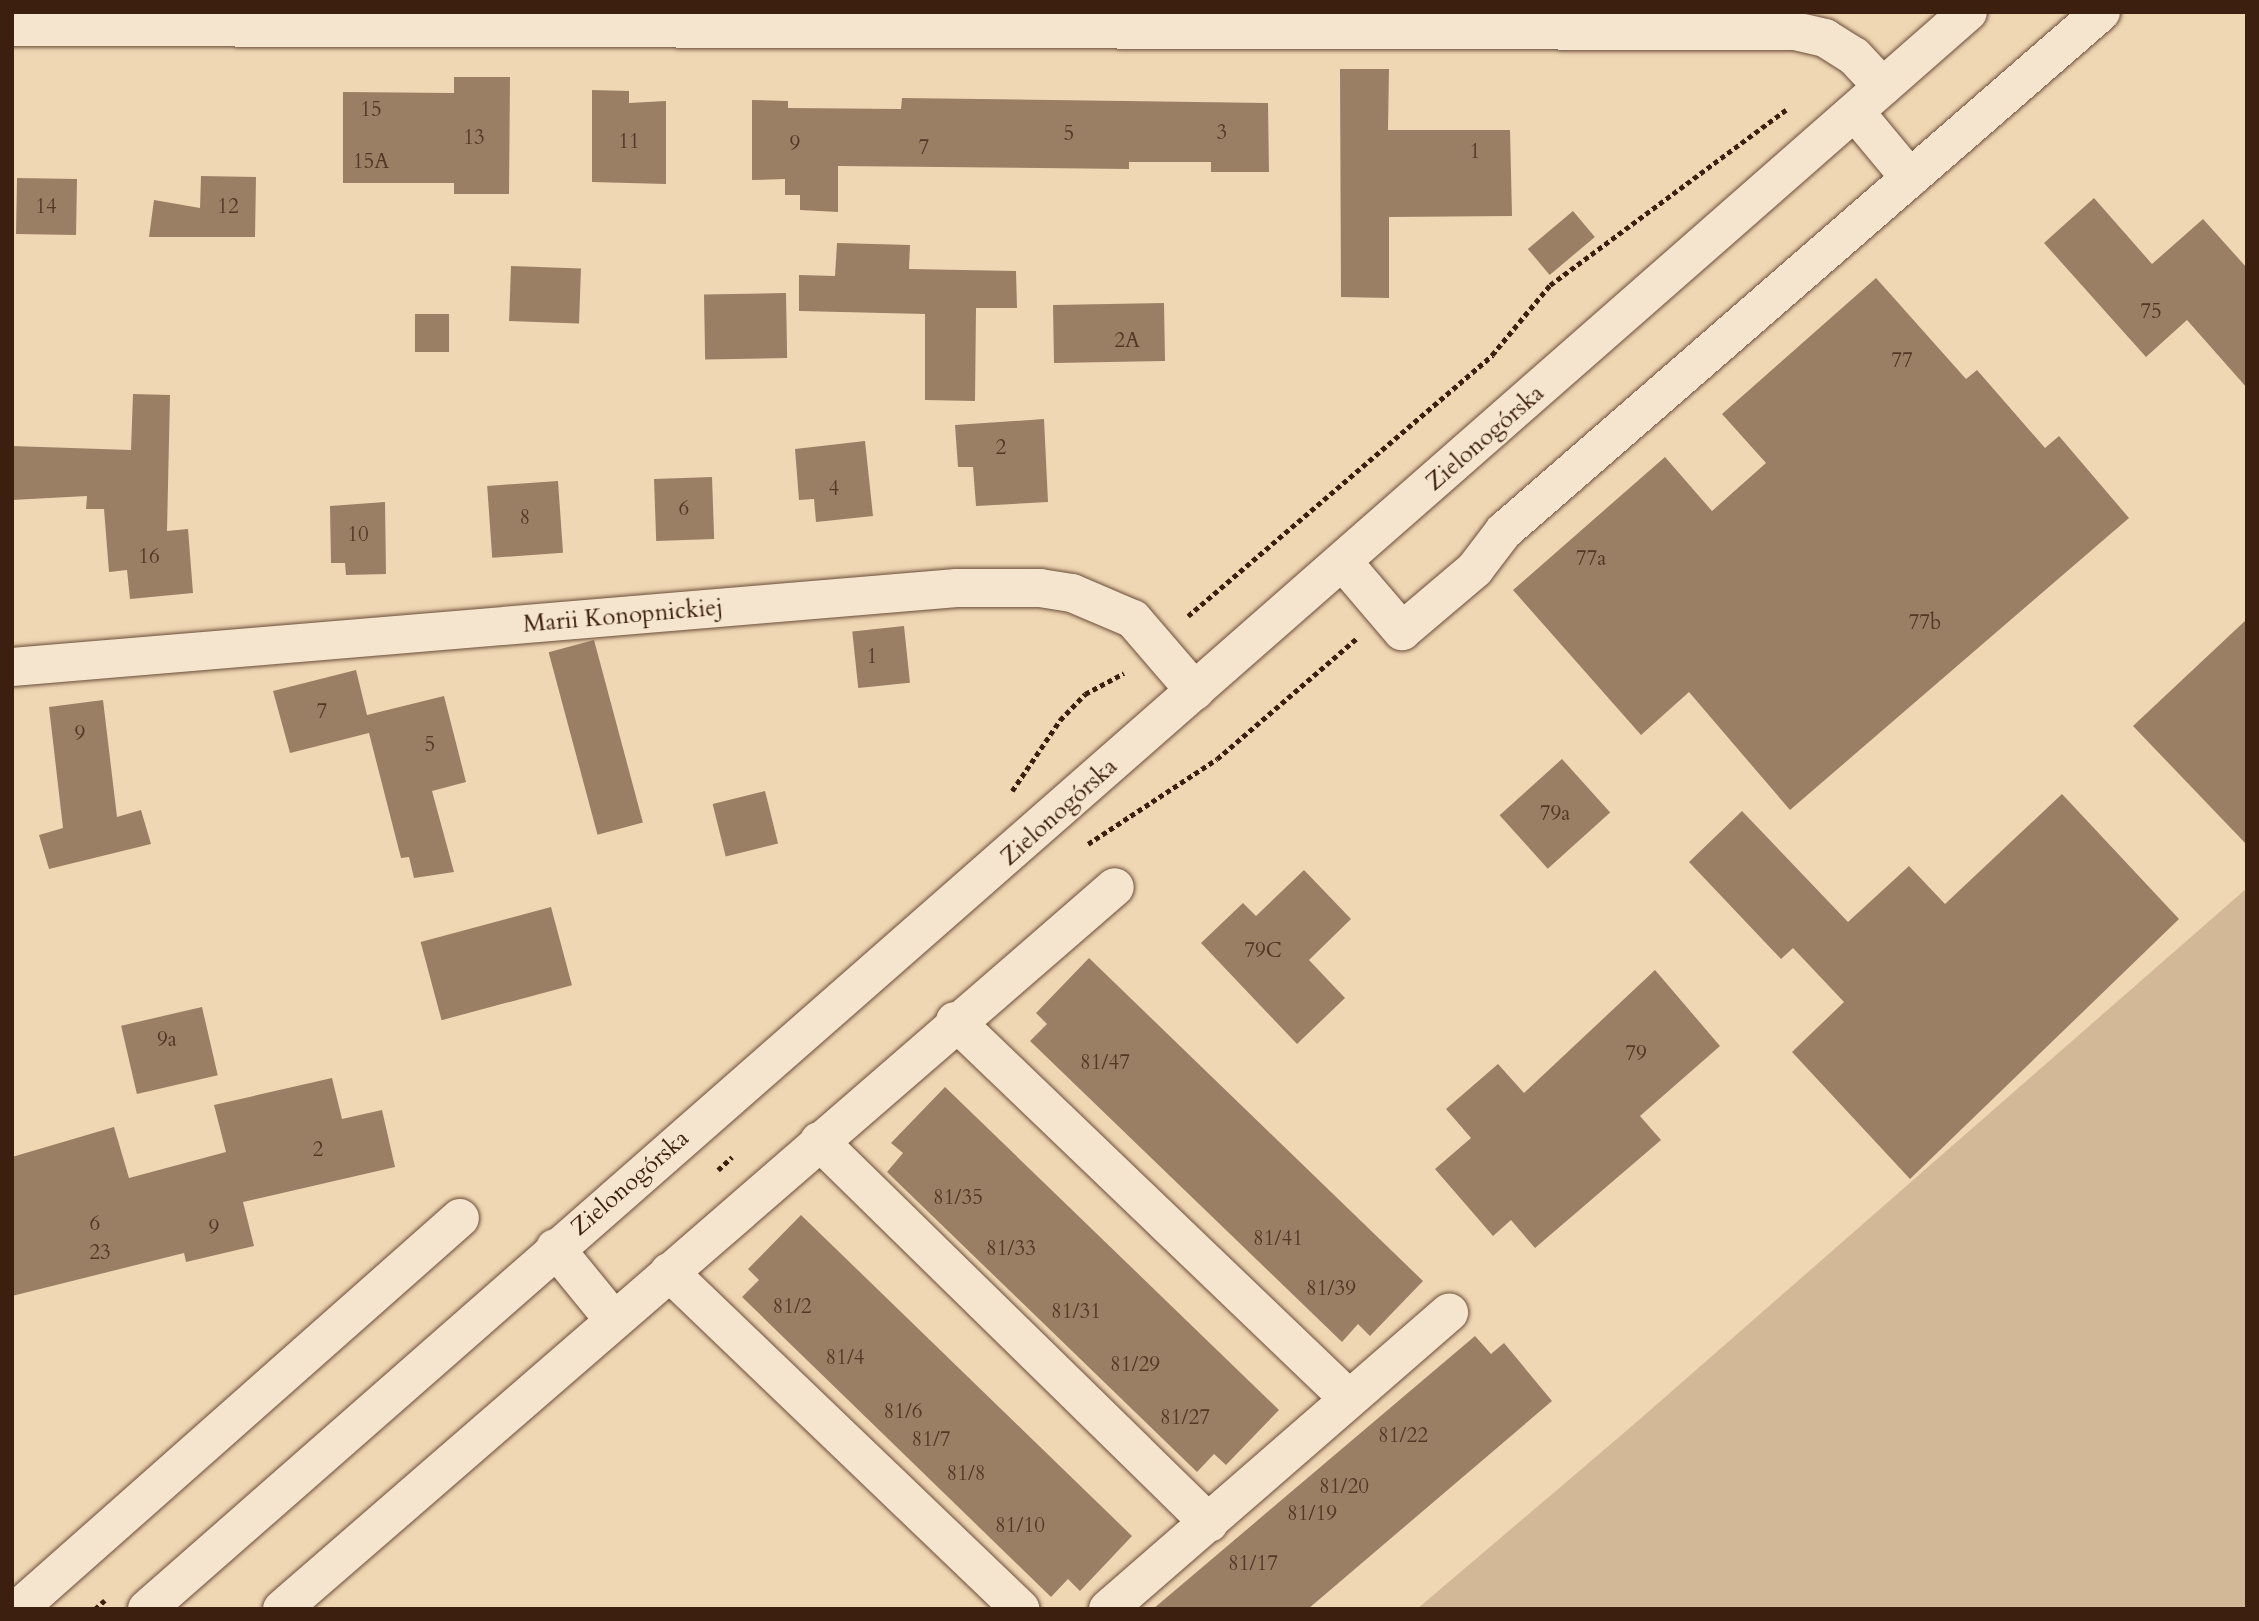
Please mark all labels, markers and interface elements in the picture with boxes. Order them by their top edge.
house number: 15 [360,97,382,123]
house number: 3 [1217,120,1227,146]
house number: 5 [1064,121,1074,147]
house number: 13 [463,125,485,151]
house number: 11 [618,129,640,155]
house number: 9 [790,131,800,157]
house number: 7 [919,135,929,161]
house number: 1 [1470,139,1480,165]
house number: 15A [353,149,389,175]
house number: 14 [35,194,57,220]
house number: 12 [217,194,239,220]
house number: 75 [2140,299,2162,325]
house number: 2A [1114,328,1140,354]
house number: 77 [1891,348,1913,374]
street label: Zielonogórska [1420,379,1550,497]
house number: 2 [996,435,1006,461]
house number: 4 [829,476,839,502]
house number: 6 [679,496,689,522]
house number: 8 [520,505,530,531]
house number: 10 [347,522,369,548]
house number: 16 [138,544,160,570]
house number: 77a [1576,546,1606,572]
street label: Marii Konopnickiej [522,593,724,639]
house number: 77b [1909,610,1941,636]
house number: 1 [867,644,877,670]
house number: 7 [317,699,327,725]
house number: 9 [75,721,85,747]
house number: 5 [425,732,435,758]
street label: Zielonogórska [995,752,1123,872]
house number: 79a [1540,801,1570,827]
house number: 79C [1244,938,1282,964]
house number: 9a [157,1027,177,1053]
house number: 79 [1625,1041,1647,1067]
house number: 81/47 [1080,1050,1130,1076]
street label: Zielonogórska [565,1124,695,1242]
house number: 2 [313,1137,323,1163]
house number: 81/35 [933,1185,983,1211]
house number: 6 [90,1211,100,1237]
house number: 9 [209,1215,219,1241]
house number: 81/41 [1253,1226,1303,1252]
house number: 81/33 [986,1236,1036,1262]
house number: 23 [89,1240,111,1266]
house number: 81/39 [1306,1276,1356,1302]
house number: 81/2 [772,1294,812,1320]
house number: 81/31 [1051,1299,1101,1325]
house number: 81/4 [825,1345,865,1371]
house number: 81/29 [1110,1352,1160,1378]
house number: 81/6 [883,1399,923,1425]
house number: 81/27 [1160,1405,1210,1431]
house number: 81/22 [1378,1423,1428,1449]
house number: 81/7 [911,1427,951,1453]
house number: 81/8 [946,1461,986,1487]
house number: 81/20 [1319,1474,1369,1500]
house number: 81/19 [1287,1501,1337,1527]
house number: 81/10 [995,1513,1045,1539]
house number: 81/17 [1228,1551,1278,1577]

